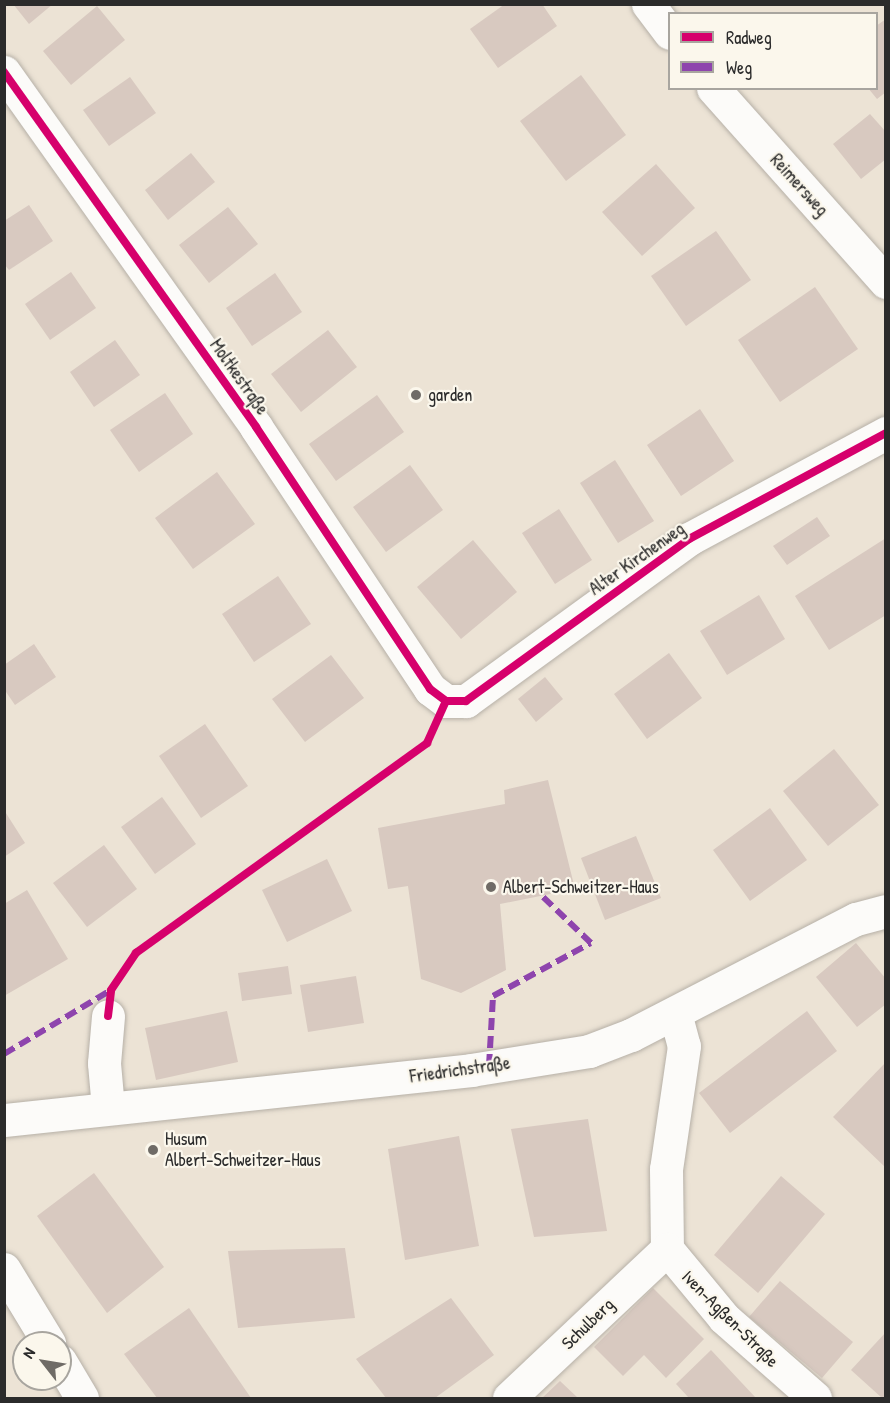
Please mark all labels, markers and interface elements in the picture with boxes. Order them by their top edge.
legend [668,12,878,90]
text: Radweg [726,25,772,50]
text: Weg [726,55,752,80]
street label: Reimersweg [766,149,832,221]
street label: Moltkestraße [205,335,273,419]
place label: garden [428,384,472,406]
marker: garden [409,388,423,402]
street label: Alter Kirchenweg [585,518,689,600]
place label: Albert-Schweitzer-Haus [503,876,659,898]
marker: Albert-Schweitzer-Haus [484,880,498,894]
street label: Friedrichstraße [408,1052,512,1088]
place label: Husum Albert-Schweitzer-Haus [165,1129,321,1172]
marker: Husum Albert-Schweitzer-Haus [146,1143,160,1157]
street label: Iven-Agßen-Straße [677,1266,783,1372]
street label: Schulberg [557,1294,619,1354]
north arrow [12,1331,72,1391]
text: N [17,1343,40,1362]

